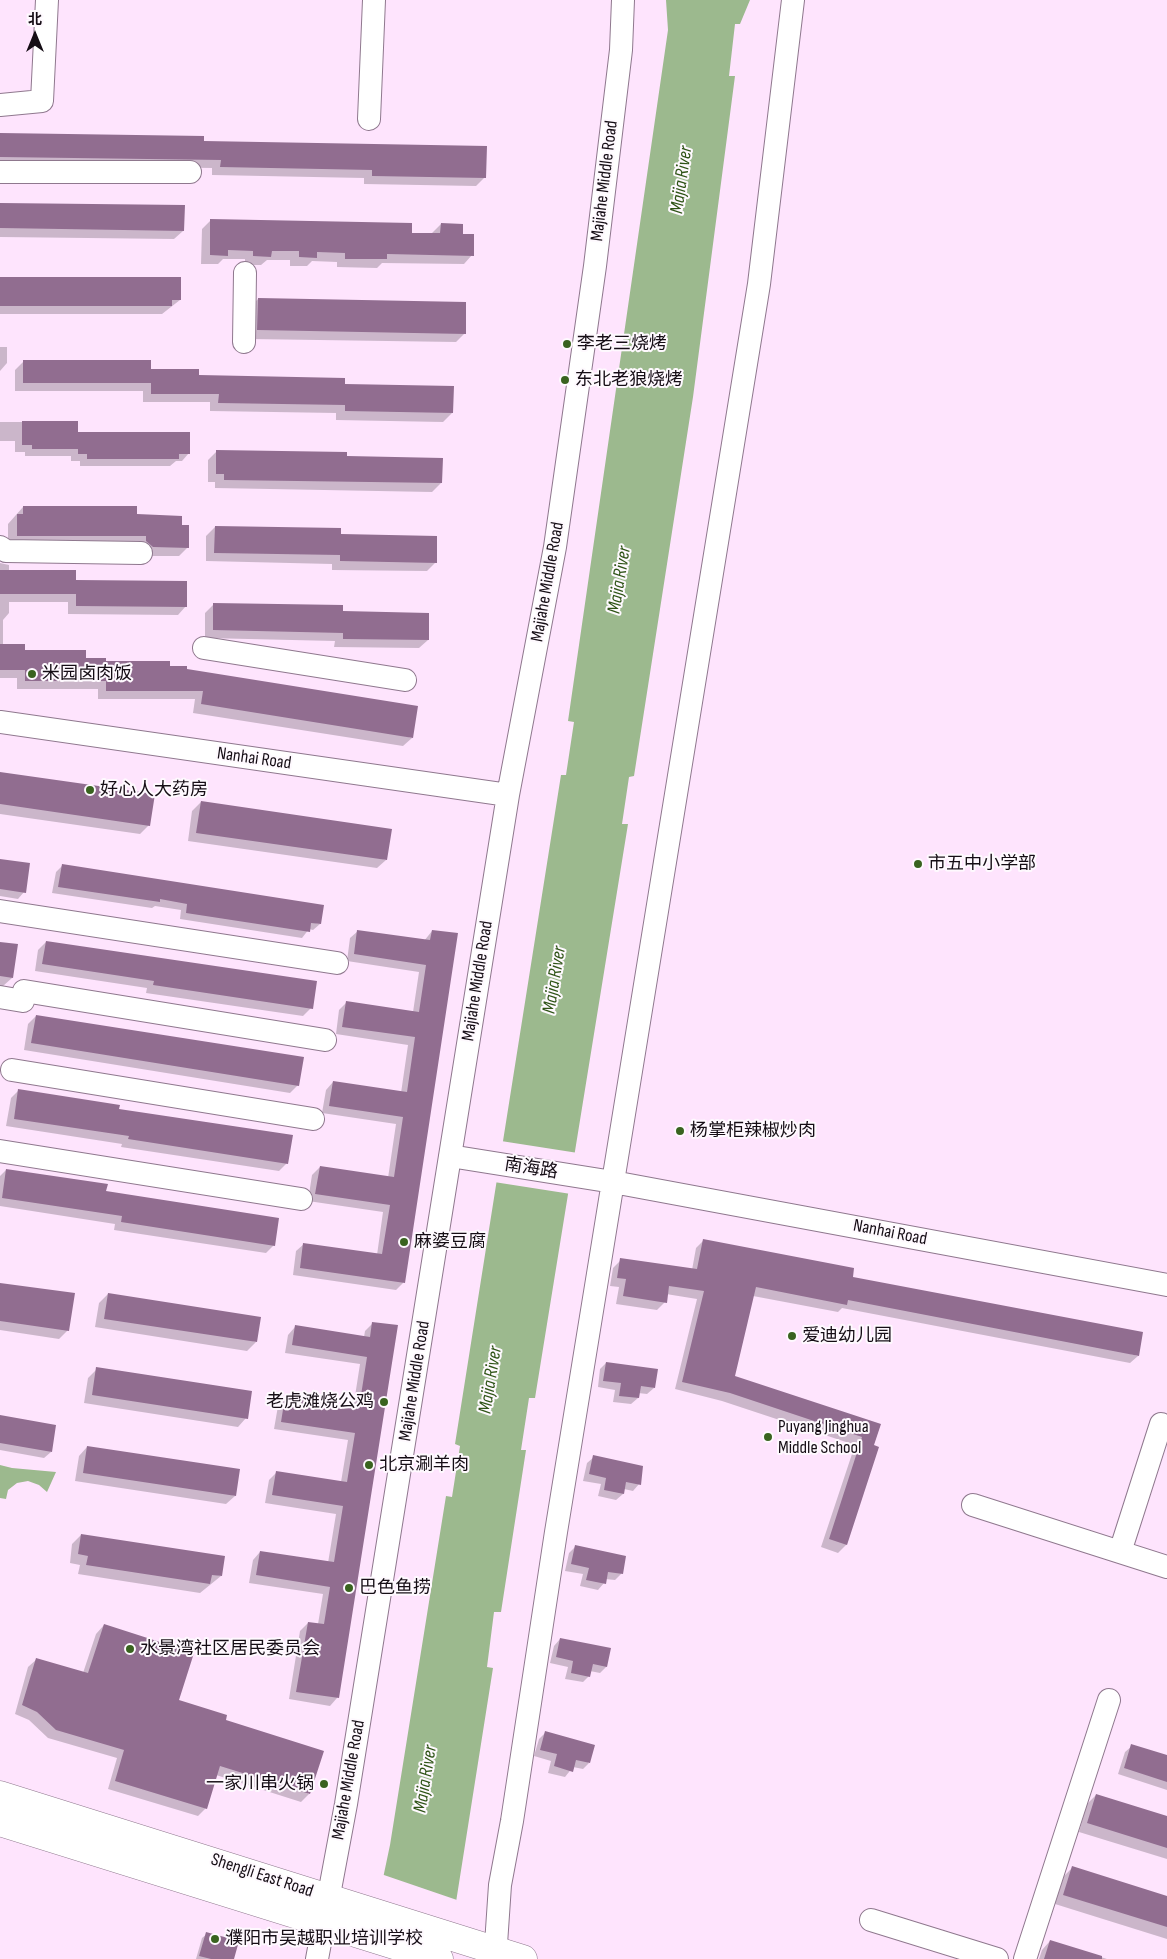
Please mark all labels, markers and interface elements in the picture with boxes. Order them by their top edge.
north arrow [10,10,60,60]
text: 北 [28,11,42,28]
street label: Majiahe Middle Road [587,119,623,243]
water label: Majia River [666,145,698,215]
place label: 李老三烧烤 [577,333,667,355]
marker: 李老三烧烤 [561,338,573,350]
place label: 东北老狼烧烤 [575,369,683,391]
marker: 东北老狼烧烤 [559,374,571,386]
street label: Majiahe Middle Road [527,520,569,644]
water label: Majia River [603,545,637,615]
place label: 米园卤肉饭 [42,663,132,685]
marker: 米园卤肉饭 [26,668,38,680]
street label: Nanhai Road [216,743,292,775]
place label: 好心人大药房 [100,779,208,801]
marker: 好心人大药房 [84,784,96,796]
place label: 市五中小学部 [928,853,1036,875]
marker: 市五中小学部 [912,858,924,870]
street label: Majiahe Middle Road [458,919,498,1043]
water label: Majia River [538,945,572,1015]
place label: 杨掌柜辣椒炒肉 [690,1120,816,1142]
marker: 杨掌柜辣椒炒肉 [674,1125,686,1137]
street label: 南海路 [503,1154,559,1184]
street label: Nanhai Road [851,1215,929,1251]
place label: 麻婆豆腐 [414,1231,486,1253]
marker: 麻婆豆腐 [398,1236,410,1248]
street label: Majiahe Middle Road [395,1319,435,1443]
place label: 爱迪幼儿园 [802,1325,892,1347]
marker: 爱迪幼儿园 [786,1330,798,1342]
water label: Majia River [474,1345,508,1415]
place label: 老虎滩烧公鸡 [266,1391,374,1413]
marker: 老虎滩烧公鸡 [378,1396,390,1408]
place label: Puyang Jinghua Middle School [778,1416,869,1458]
marker: Puyang Jinghua Middle School [762,1431,774,1443]
place label: 北京涮羊肉 [379,1454,469,1476]
marker: 北京涮羊肉 [363,1459,375,1471]
place label: 巴色鱼捞 [359,1577,431,1599]
marker: 巴色鱼捞 [343,1582,355,1594]
place label: 水景湾社区居民委员会 [140,1638,320,1660]
marker: 水景湾社区居民委员会 [124,1643,136,1655]
street label: Majiahe Middle Road [328,1718,370,1842]
water label: Majia River [409,1744,443,1814]
place label: 一家川串火锅 [206,1773,314,1795]
marker: 一家川串火锅 [318,1778,330,1790]
street label: Shengli East Road [208,1849,316,1903]
place label: 濮阳市吴越职业培训学校 [225,1928,423,1950]
marker: 濮阳市吴越职业培训学校 [209,1933,221,1945]

